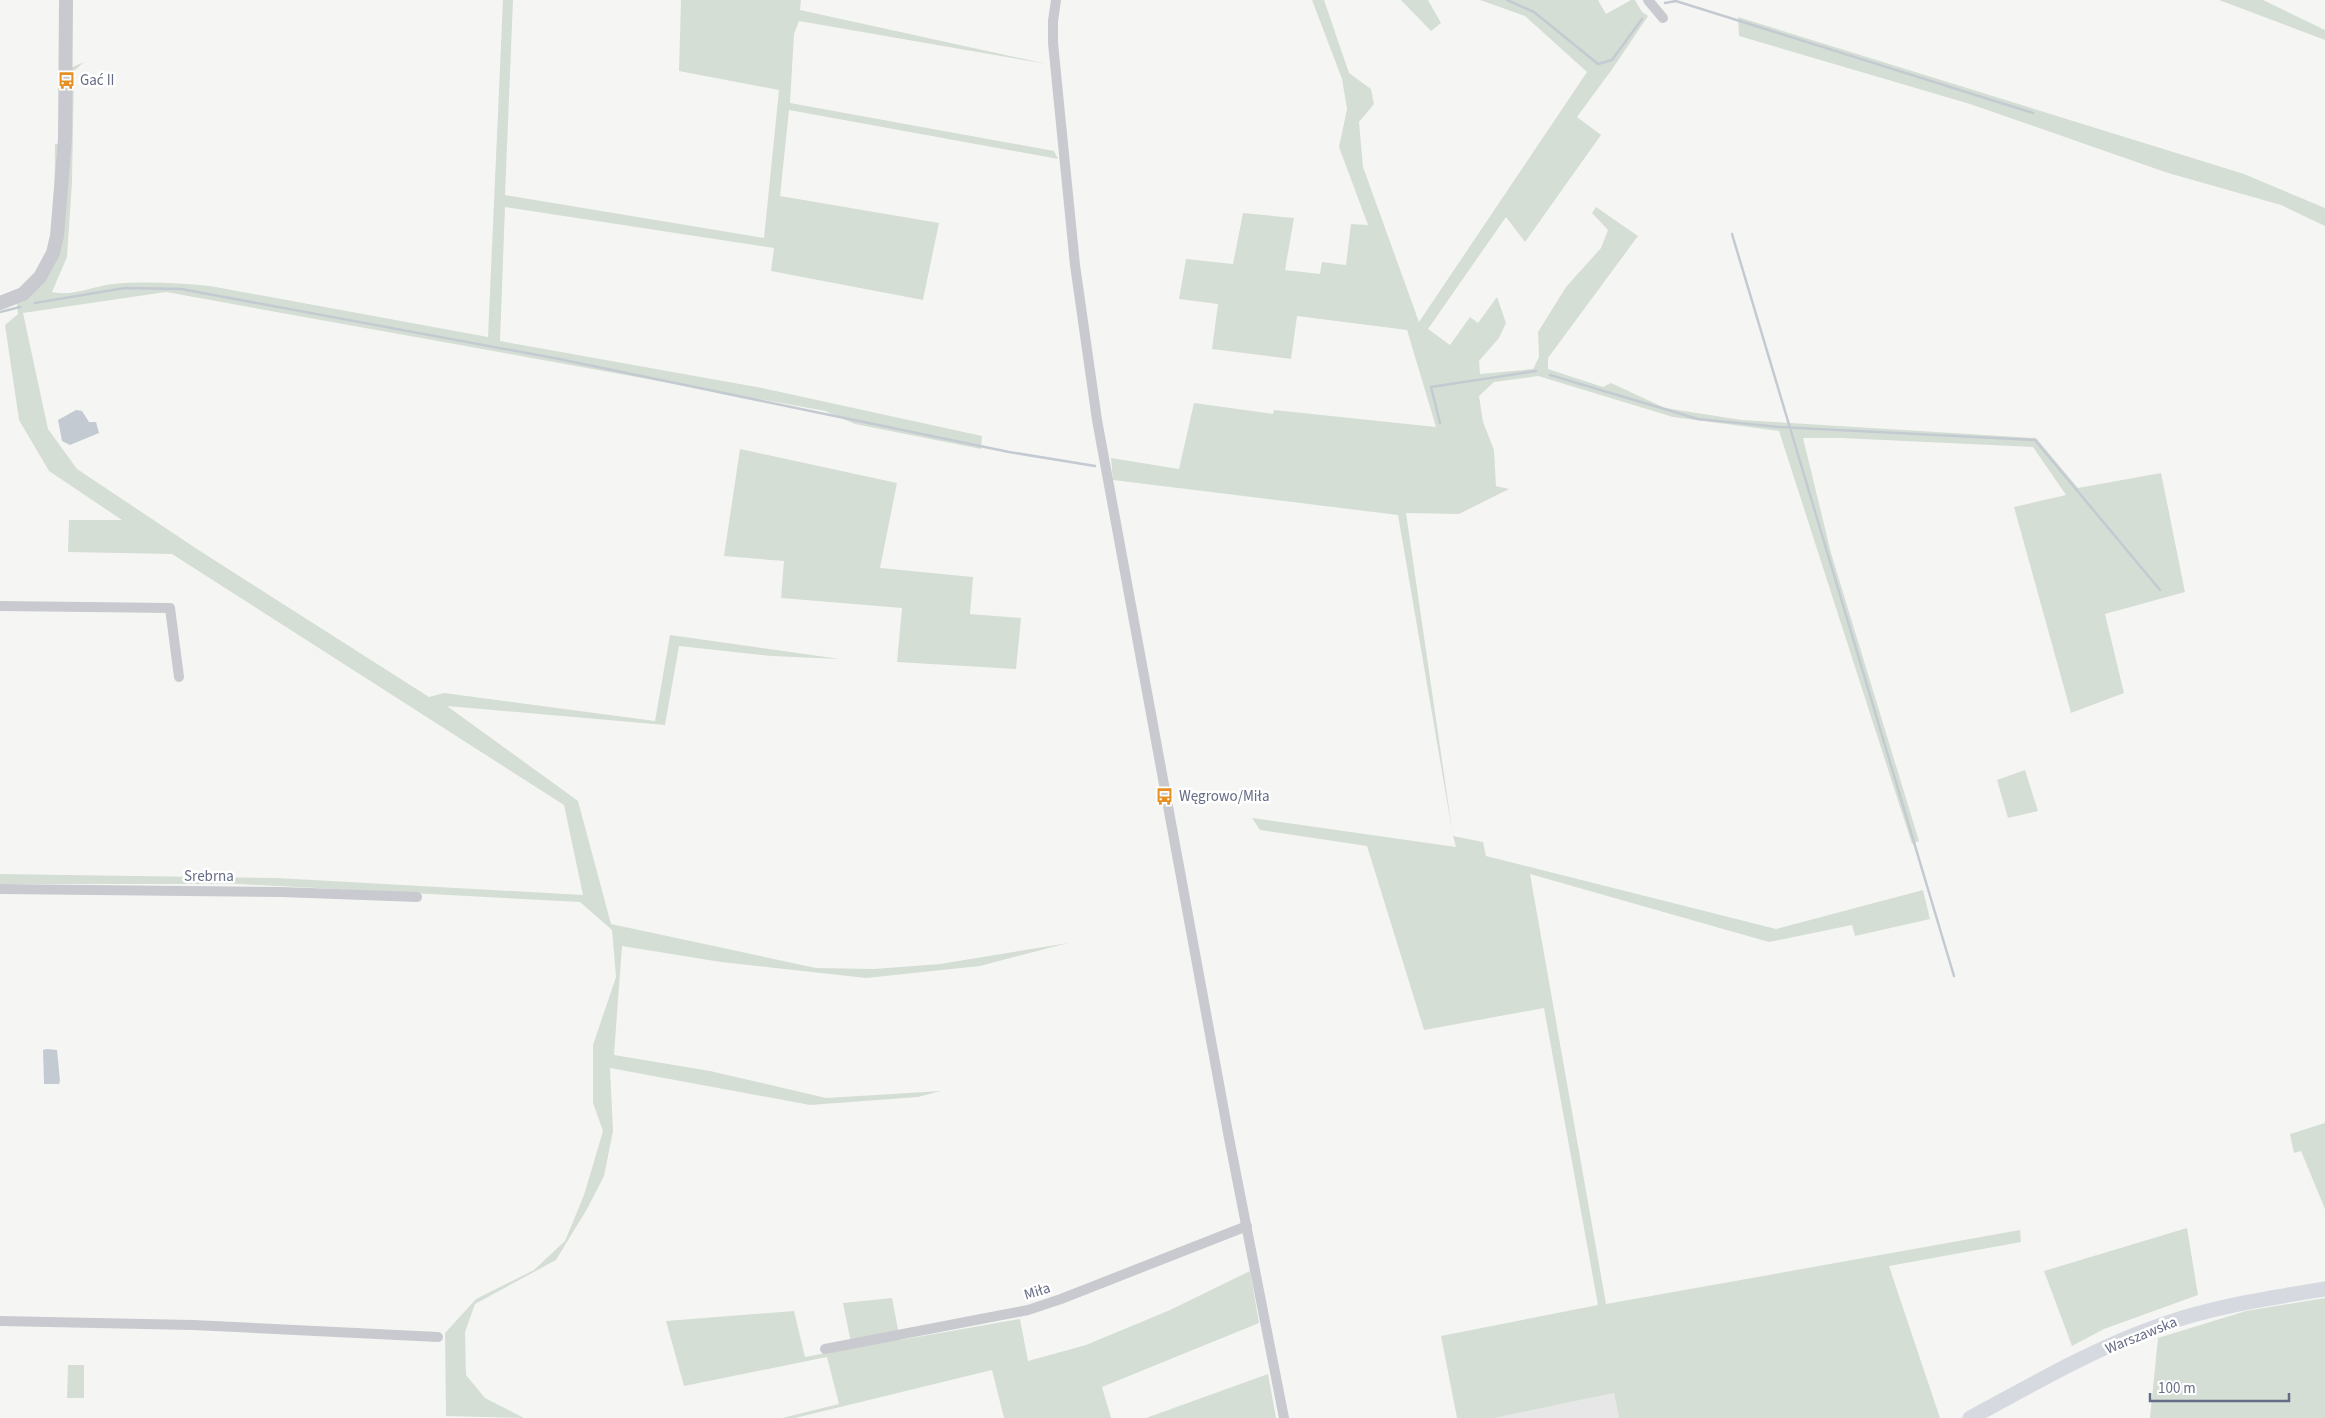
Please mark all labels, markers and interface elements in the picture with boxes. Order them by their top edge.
bus stop icon: Gać II [56,70,76,90]
place label: Gać II [80,70,115,91]
bus stop icon: Węgrowo/Miła [1155,786,1175,806]
place label: Węgrowo/Miła [1179,786,1270,807]
street label: Srebrna [184,866,234,887]
street label: Miła [1021,1278,1053,1305]
street label: Warszawska [2102,1311,2180,1359]
scale bar [2150,1370,2289,1402]
text: 100 m [2158,1378,2196,1399]

